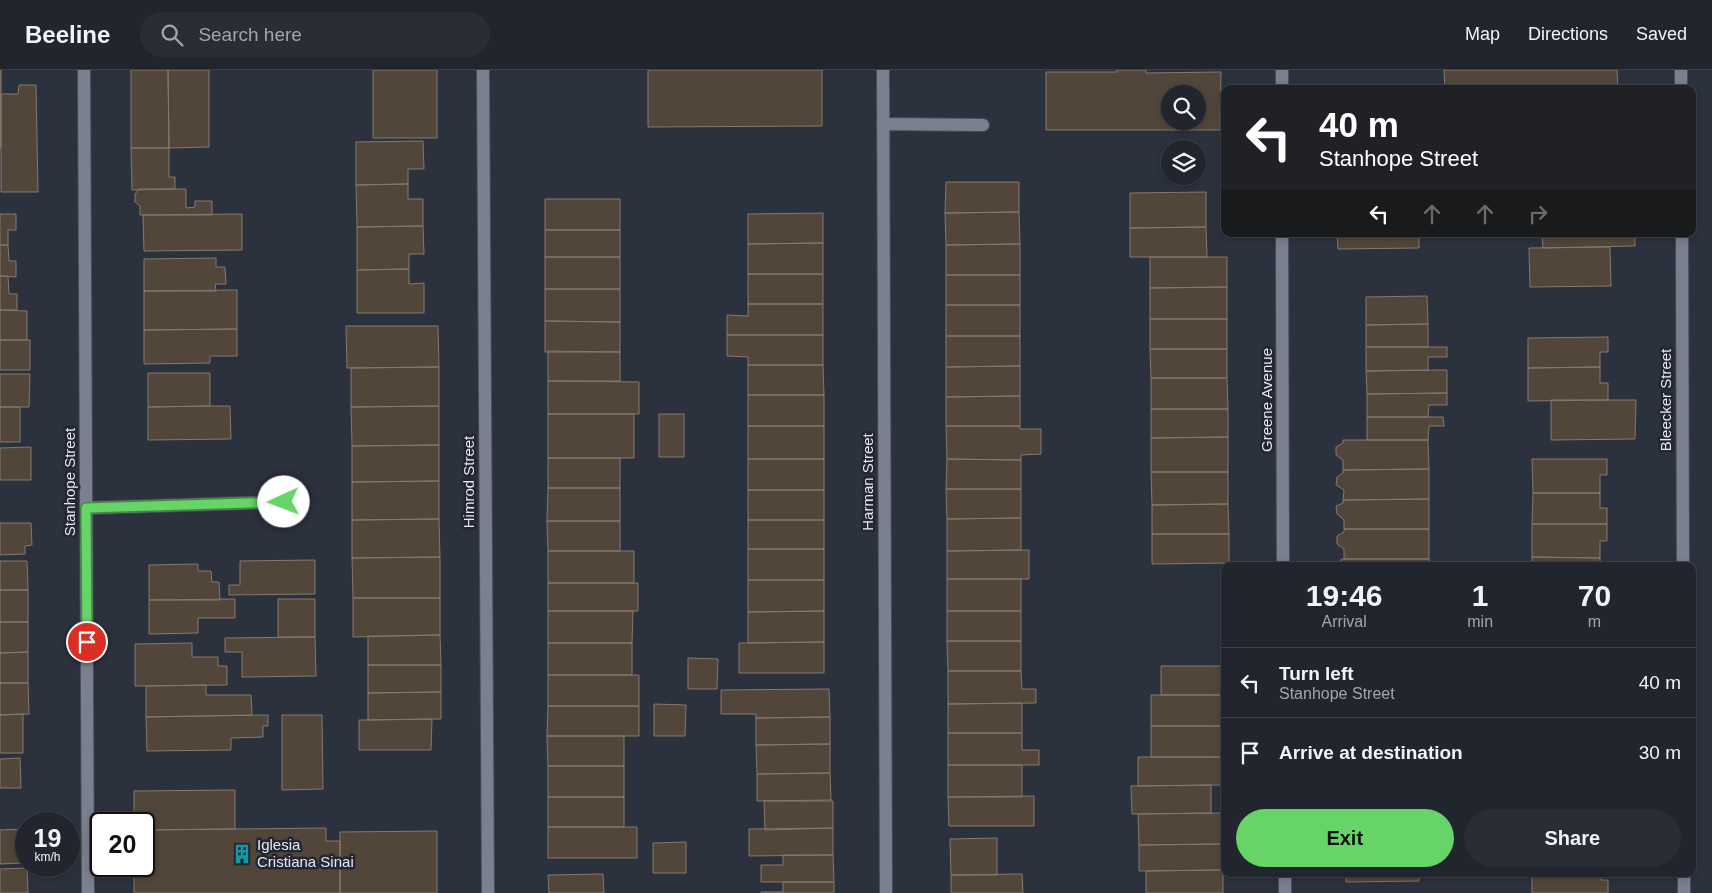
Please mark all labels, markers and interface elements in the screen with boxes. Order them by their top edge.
search box [140,12,490,57]
text: Beeline [25,21,110,48]
icon: search [158,21,186,49]
text: Search here [198,24,302,45]
text: Map [1465,24,1500,44]
text: Directions [1528,24,1608,44]
text: Saved [1636,24,1687,44]
map controls [1161,85,1206,185]
button: search [1161,85,1206,130]
icon: left [1236,105,1301,170]
text: 40 m [1319,105,1399,144]
button: layers [1161,140,1206,185]
text: Stanhope Street [1319,146,1478,171]
icon: left [1365,200,1393,228]
icon: ahead [1418,200,1446,228]
icon: ahead [1471,200,1499,228]
icon: right [1524,200,1552,228]
street label: Greene Avenue [1258,348,1275,452]
street label: Bleecker Street [1657,348,1674,451]
street label: Stanhope Street [61,427,78,536]
street label: Harman Street [859,432,876,531]
street label: Himrod Street [460,435,477,528]
position arrow [257,475,309,527]
text: 19:46 [1306,579,1383,612]
text: 1 [1472,579,1489,612]
text: 70 [1578,579,1611,612]
text: Arrival [1321,613,1367,630]
text: min [1467,613,1493,630]
text: m [1588,613,1601,630]
pin [66,621,108,663]
icon: arrive [73,628,101,656]
text: Turn left [1279,663,1354,684]
icon: left [1236,669,1264,697]
text: 40 m [1639,672,1681,693]
text: Stanhope Street [1279,685,1395,702]
icon: arrive [1236,739,1264,767]
text: Arrive at destination [1279,742,1463,763]
text: 30 m [1639,742,1681,763]
button: Exit [1236,809,1454,867]
button: Share [1464,809,1681,867]
speed limit sign: 20 [90,812,155,877]
text: 19 [34,824,61,852]
place label: Iglesia Cristiana Sinai [257,836,354,870]
building icon: Iglesia Cristiana Sinai [231,843,253,865]
text: km/h [34,850,61,864]

